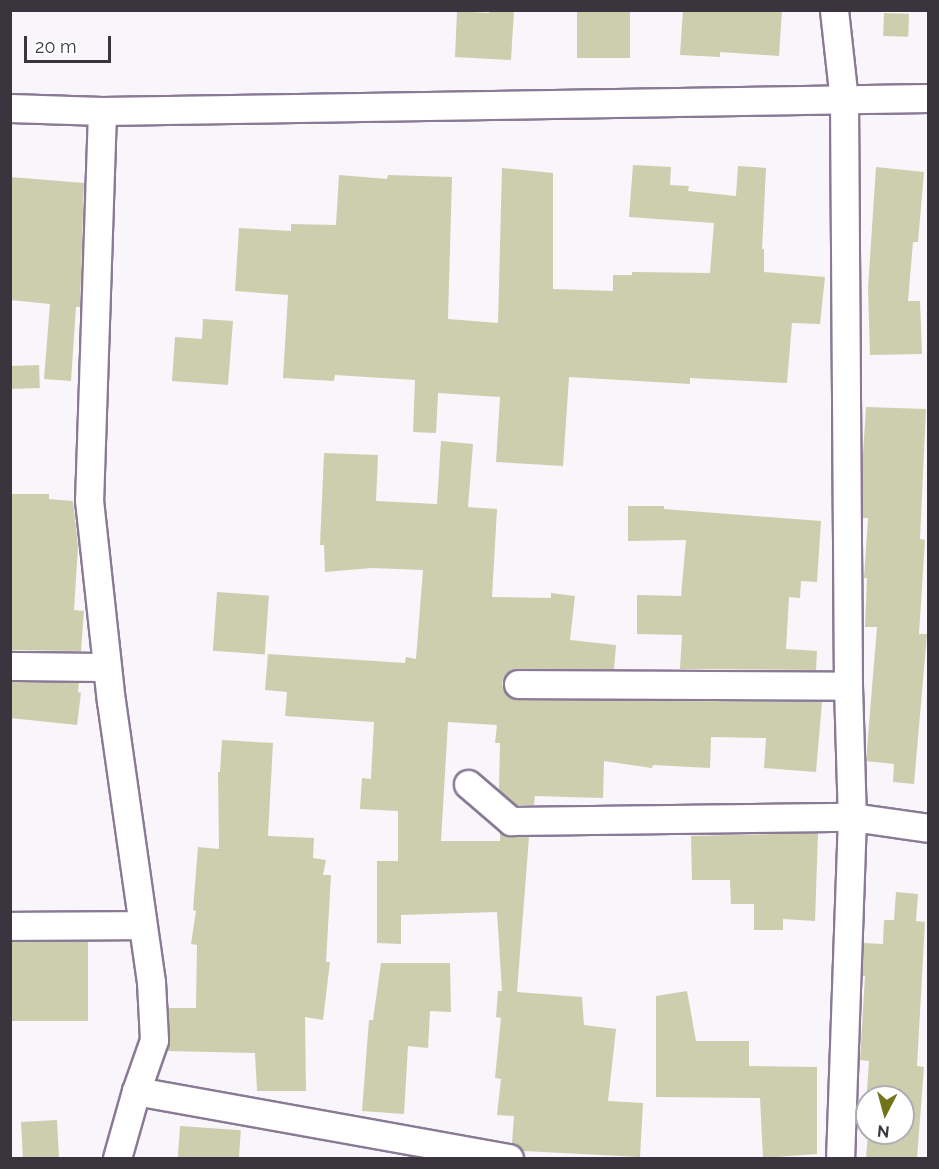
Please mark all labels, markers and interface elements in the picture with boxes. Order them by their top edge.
scale bar [27,24,114,62]
text: 20 m [35,36,77,57]
north arrow [855,1085,915,1145]
text: N [876,1121,890,1141]

